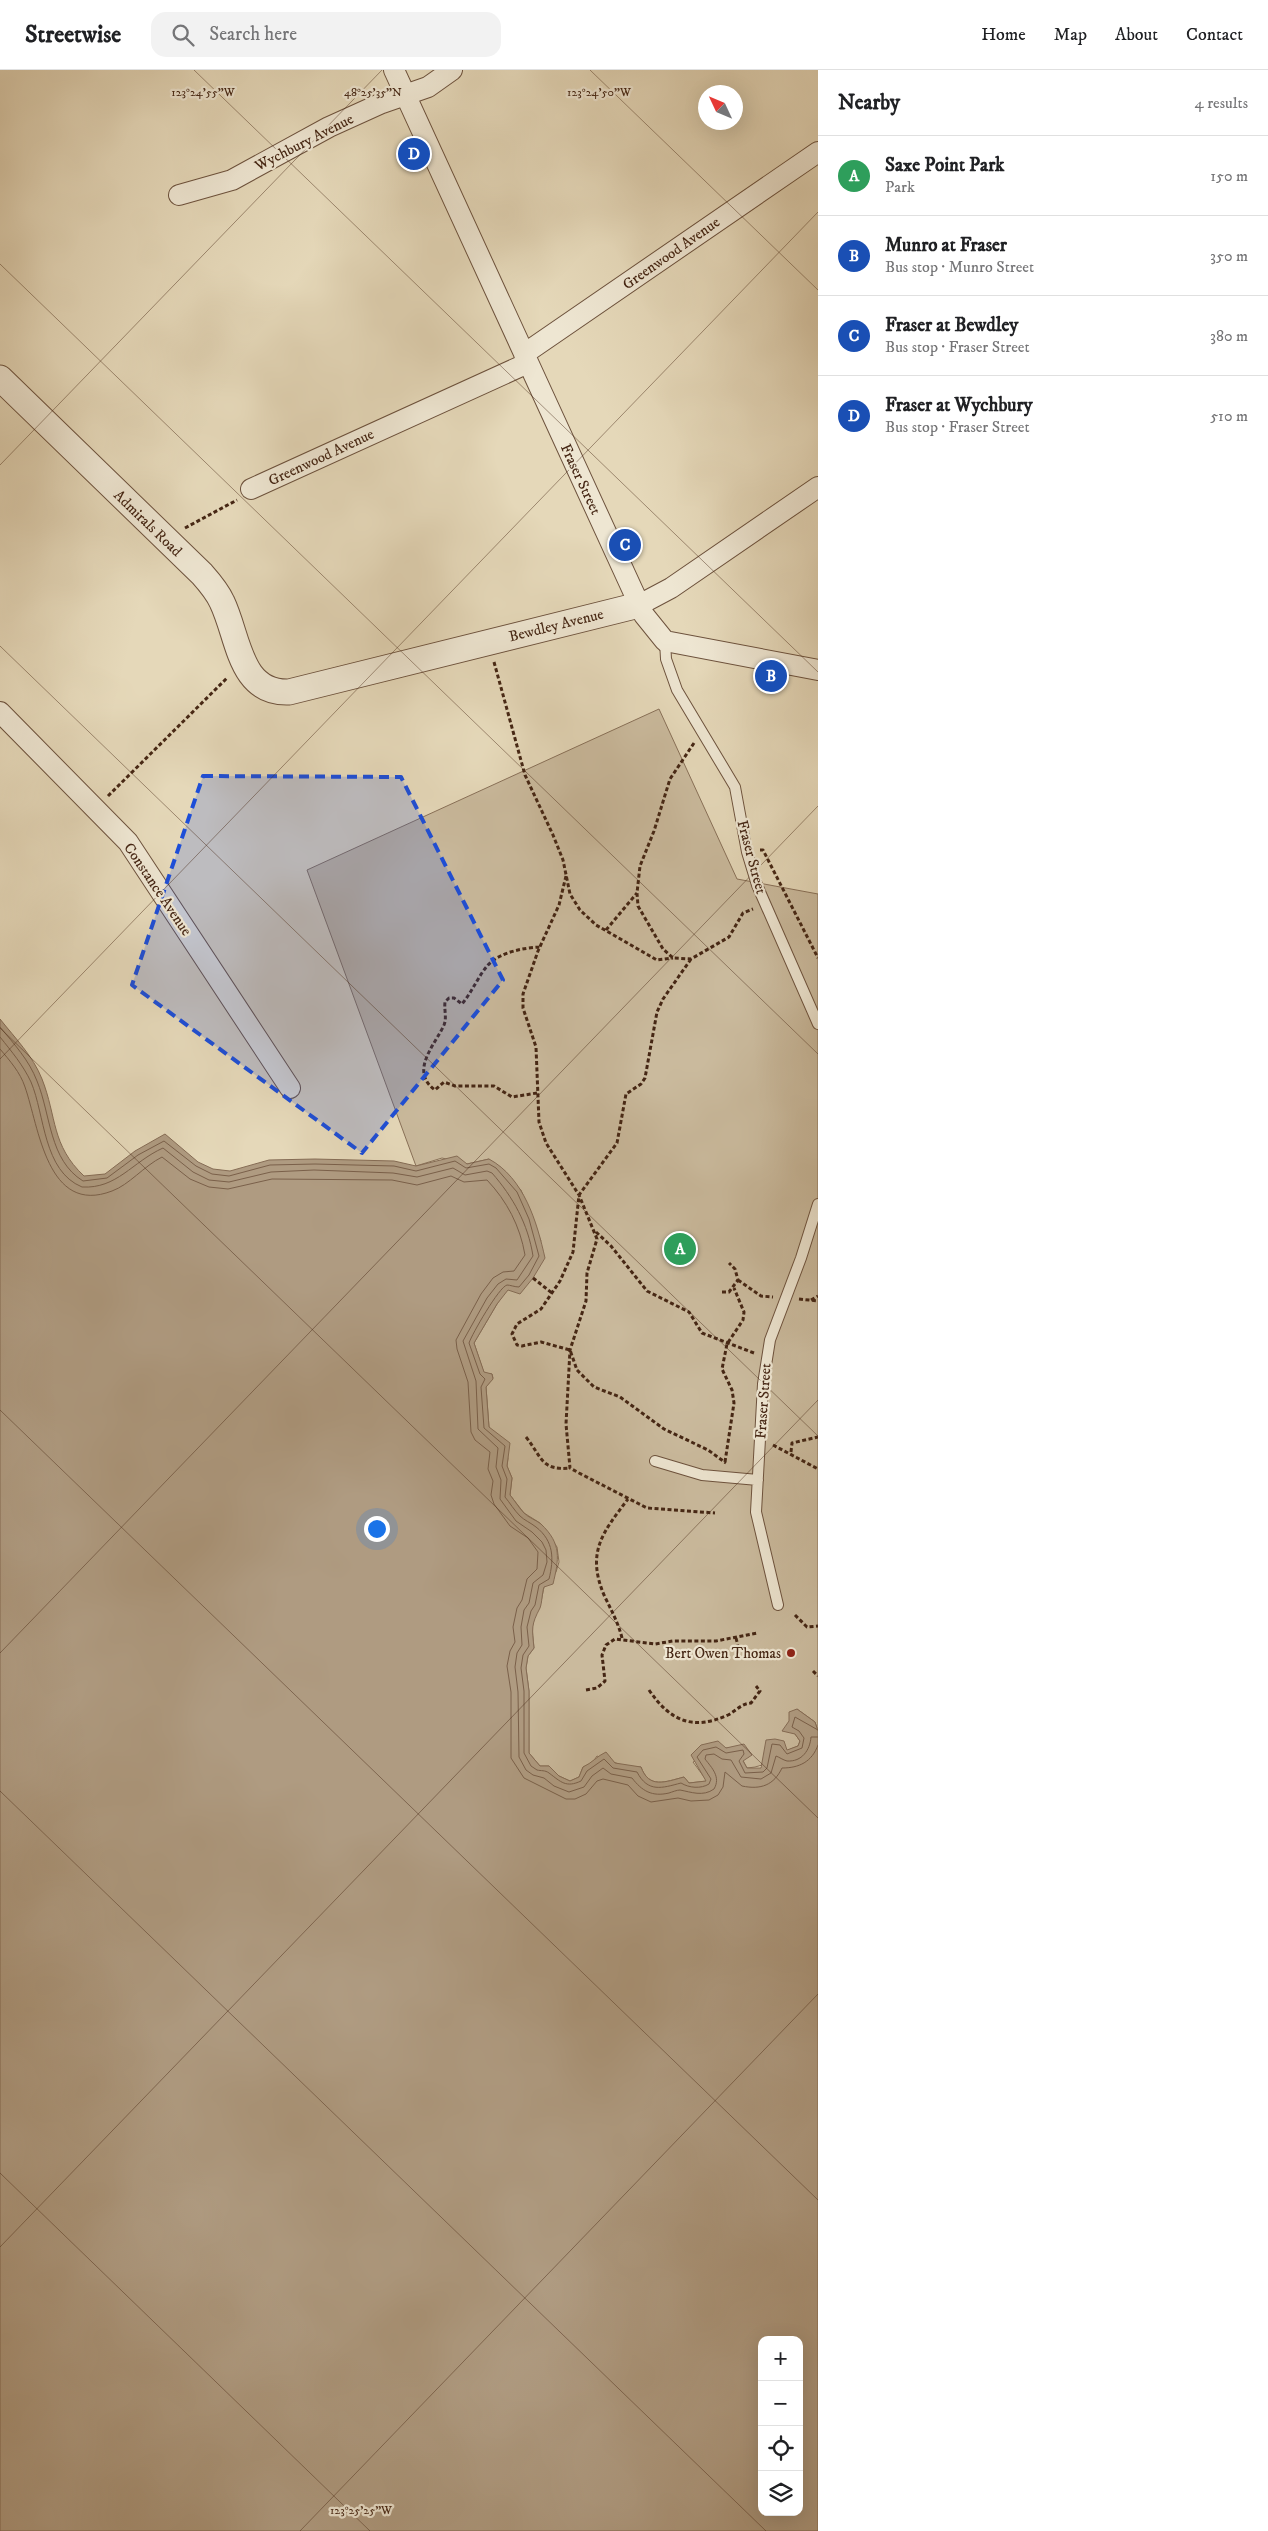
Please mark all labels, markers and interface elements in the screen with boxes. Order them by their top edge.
search box [151,12,501,57]
text: Streetwise [25,20,121,50]
icon: search [169,21,197,49]
text: Search here [209,23,297,46]
text: Home [981,24,1026,46]
text: Map [1054,24,1087,46]
text: About [1115,24,1158,46]
text: Contact [1186,24,1243,46]
text: 123°24'55"W [171,85,236,100]
text: 48°25'35"N [344,85,402,100]
text: 123°24'50"W [567,85,632,100]
north arrow [698,85,743,130]
text: Nearby [838,90,900,116]
text: 4 results [1195,93,1248,113]
street label: Wychbury Avenue [251,109,357,176]
pin: D [398,135,430,173]
text: Saxe Point Park [885,154,1005,177]
text: A [849,166,859,186]
text: 150 m [1210,166,1248,186]
text: Park [885,177,915,197]
street label: Greenwood Avenue [619,213,724,294]
text: Munro at Fraser [885,234,1007,257]
text: B [849,246,859,266]
text: 350 m [1210,246,1248,266]
text: Bus stop · Munro Street [885,257,1034,277]
text: Fraser at Bewdley [885,314,1018,337]
text: C [849,326,859,346]
text: 380 m [1210,326,1248,346]
text: Bus stop · Fraser Street [885,337,1030,357]
text: Fraser at Wychbury [885,394,1033,417]
text: D [848,406,860,426]
text: 510 m [1210,406,1248,426]
text: Bus stop · Fraser Street [885,417,1030,437]
street label: Greenwood Avenue [265,425,377,490]
street label: Fraser Street [556,441,605,518]
street label: Admirals Road [109,486,186,561]
pin: C [609,526,641,564]
street label: Bewdley Avenue [507,605,605,646]
pin: B [755,657,787,695]
street label: Fraser Street [733,818,771,896]
street label: Constance Avenue [119,839,196,939]
pin: A [664,1230,696,1268]
street label: Fraser Street [751,1362,776,1440]
your location [364,1516,390,1542]
place label: Bert Owen Thomas [665,1644,781,1663]
marker: Bert Owen Thomas [785,1647,797,1659]
map controls [758,2336,803,2516]
button: + [758,2336,803,2381]
button: − [758,2381,803,2426]
button: locate [758,2426,803,2471]
button: layers [758,2471,803,2516]
text: 123°25'25"W [330,2503,393,2518]

